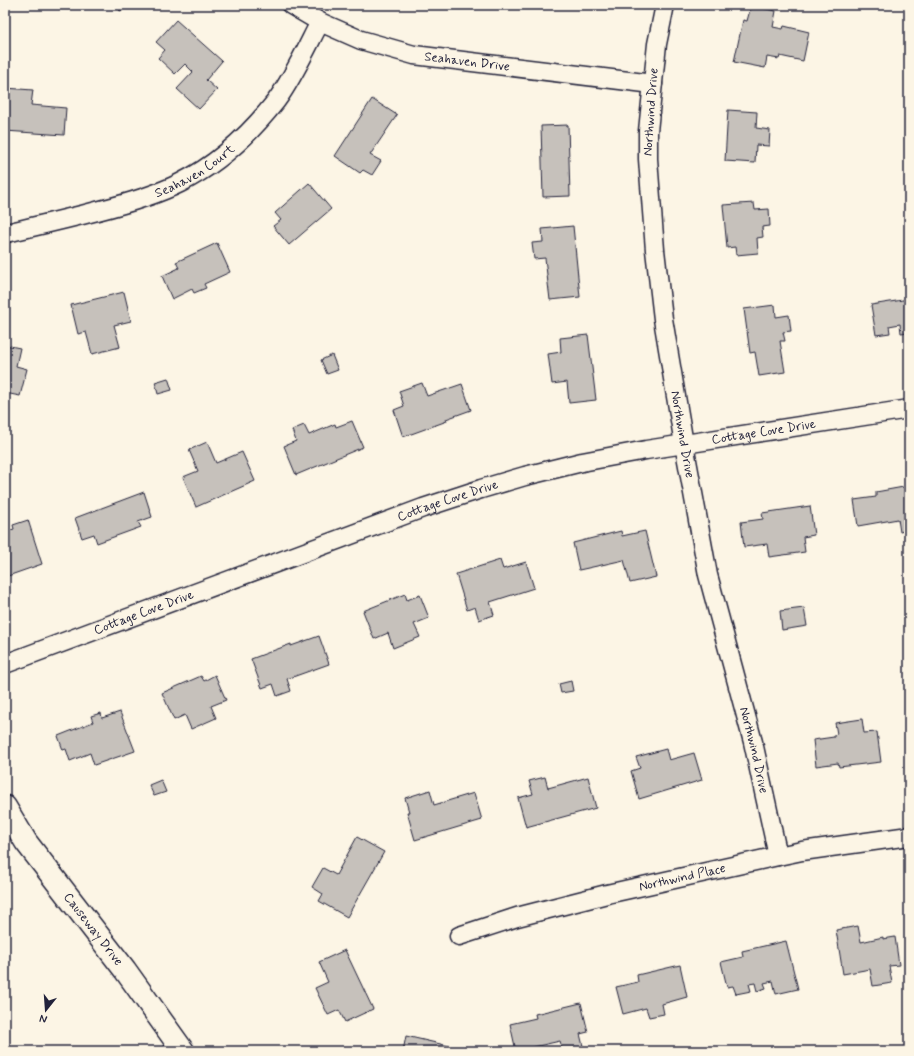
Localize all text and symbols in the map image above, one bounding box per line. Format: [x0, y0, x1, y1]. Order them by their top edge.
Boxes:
street label: Seahaven Drive [423, 48, 511, 75]
street label: Northwind Drive [639, 67, 663, 157]
street label: Seahaven Court [152, 140, 239, 202]
street label: Northwind Drive [667, 389, 699, 480]
street label: Cottage Cove Drive [710, 415, 817, 448]
street label: Cottage Cove Drive [395, 476, 500, 525]
street label: Cottage Cove Drive [91, 586, 196, 639]
street label: Northwind Drive [735, 705, 773, 795]
street label: Northwind Place [637, 859, 727, 895]
street label: Causeway Drive [60, 889, 127, 969]
north arrow [26, 990, 66, 1030]
text: N [38, 1011, 49, 1026]

